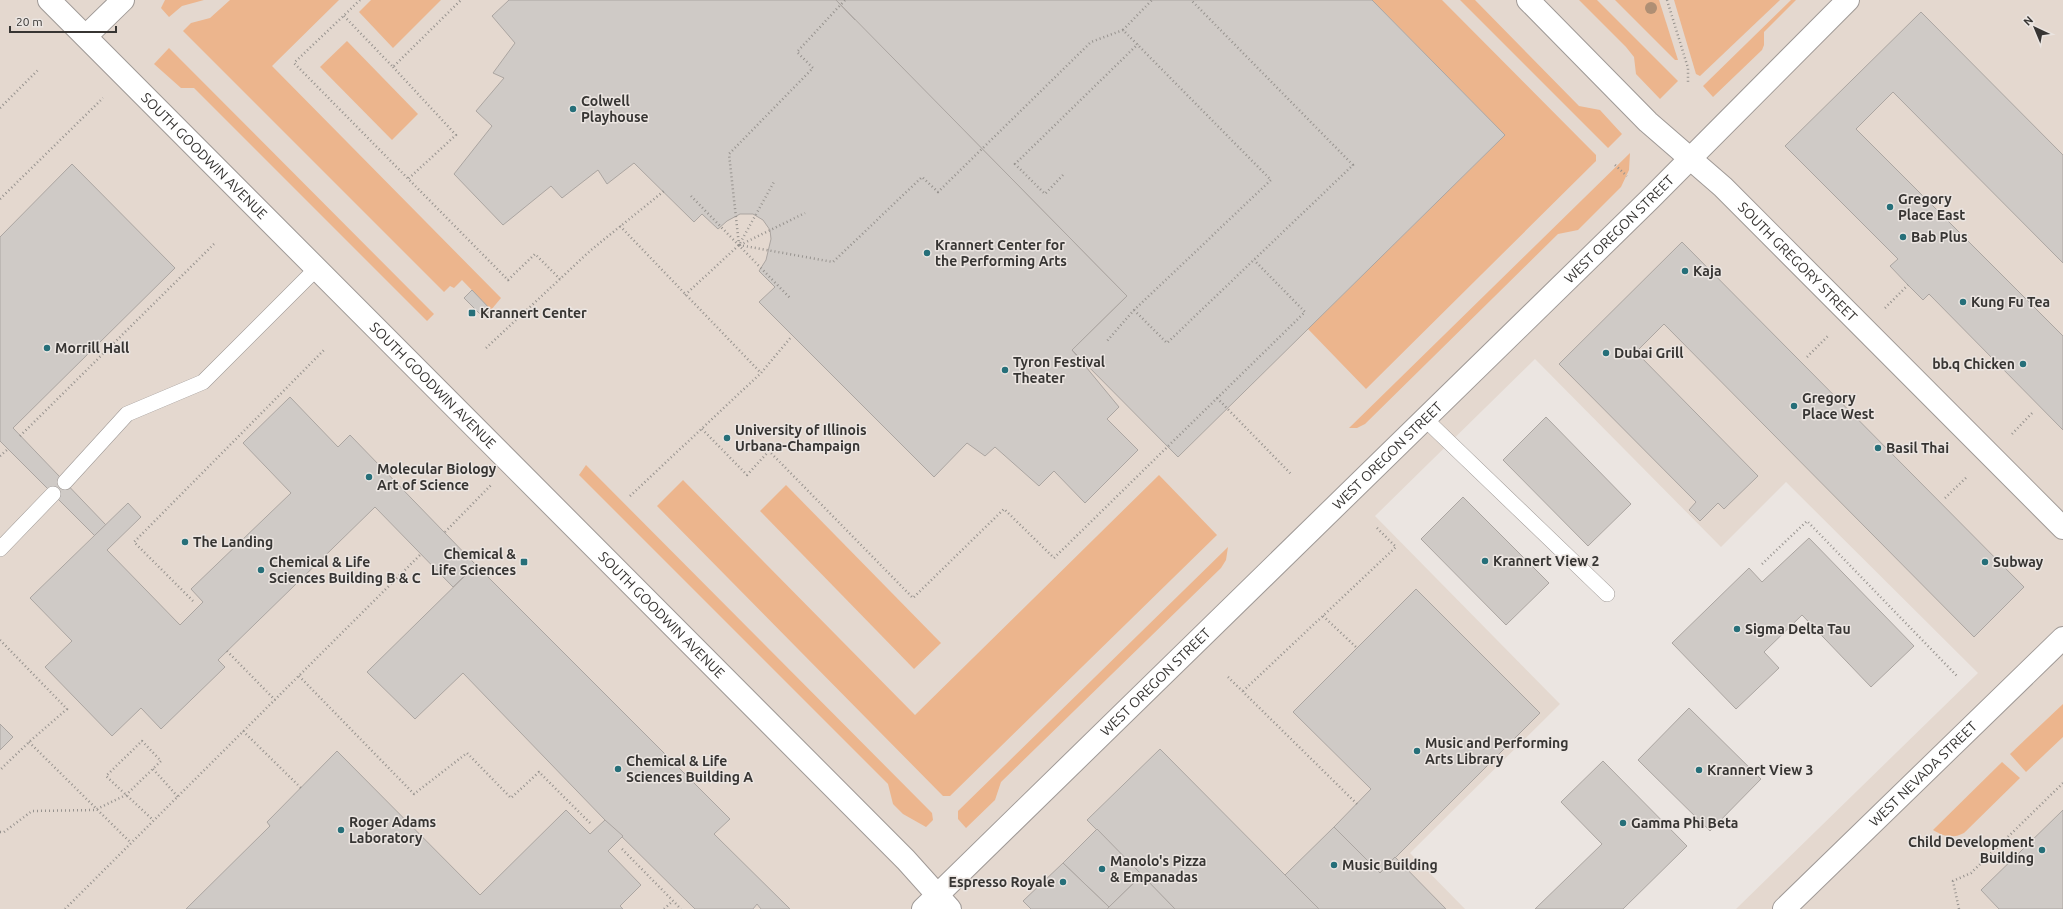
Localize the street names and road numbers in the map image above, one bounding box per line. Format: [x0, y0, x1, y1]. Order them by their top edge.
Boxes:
street label: SOUTH GOODWIN AVENUE [138, 89, 271, 222]
street label: WEST OREGON STREET [1561, 172, 1677, 286]
street label: SOUTH GREGORY STREET [1735, 199, 1860, 325]
street label: SOUTH GOODWIN AVENUE [367, 319, 499, 452]
street label: WEST OREGON STREET [1329, 398, 1446, 513]
street label: SOUTH GOODWIN AVENUE [595, 548, 728, 681]
street label: WEST OREGON STREET [1097, 625, 1214, 739]
street label: WEST NEVADA STREET [1866, 718, 1980, 830]

